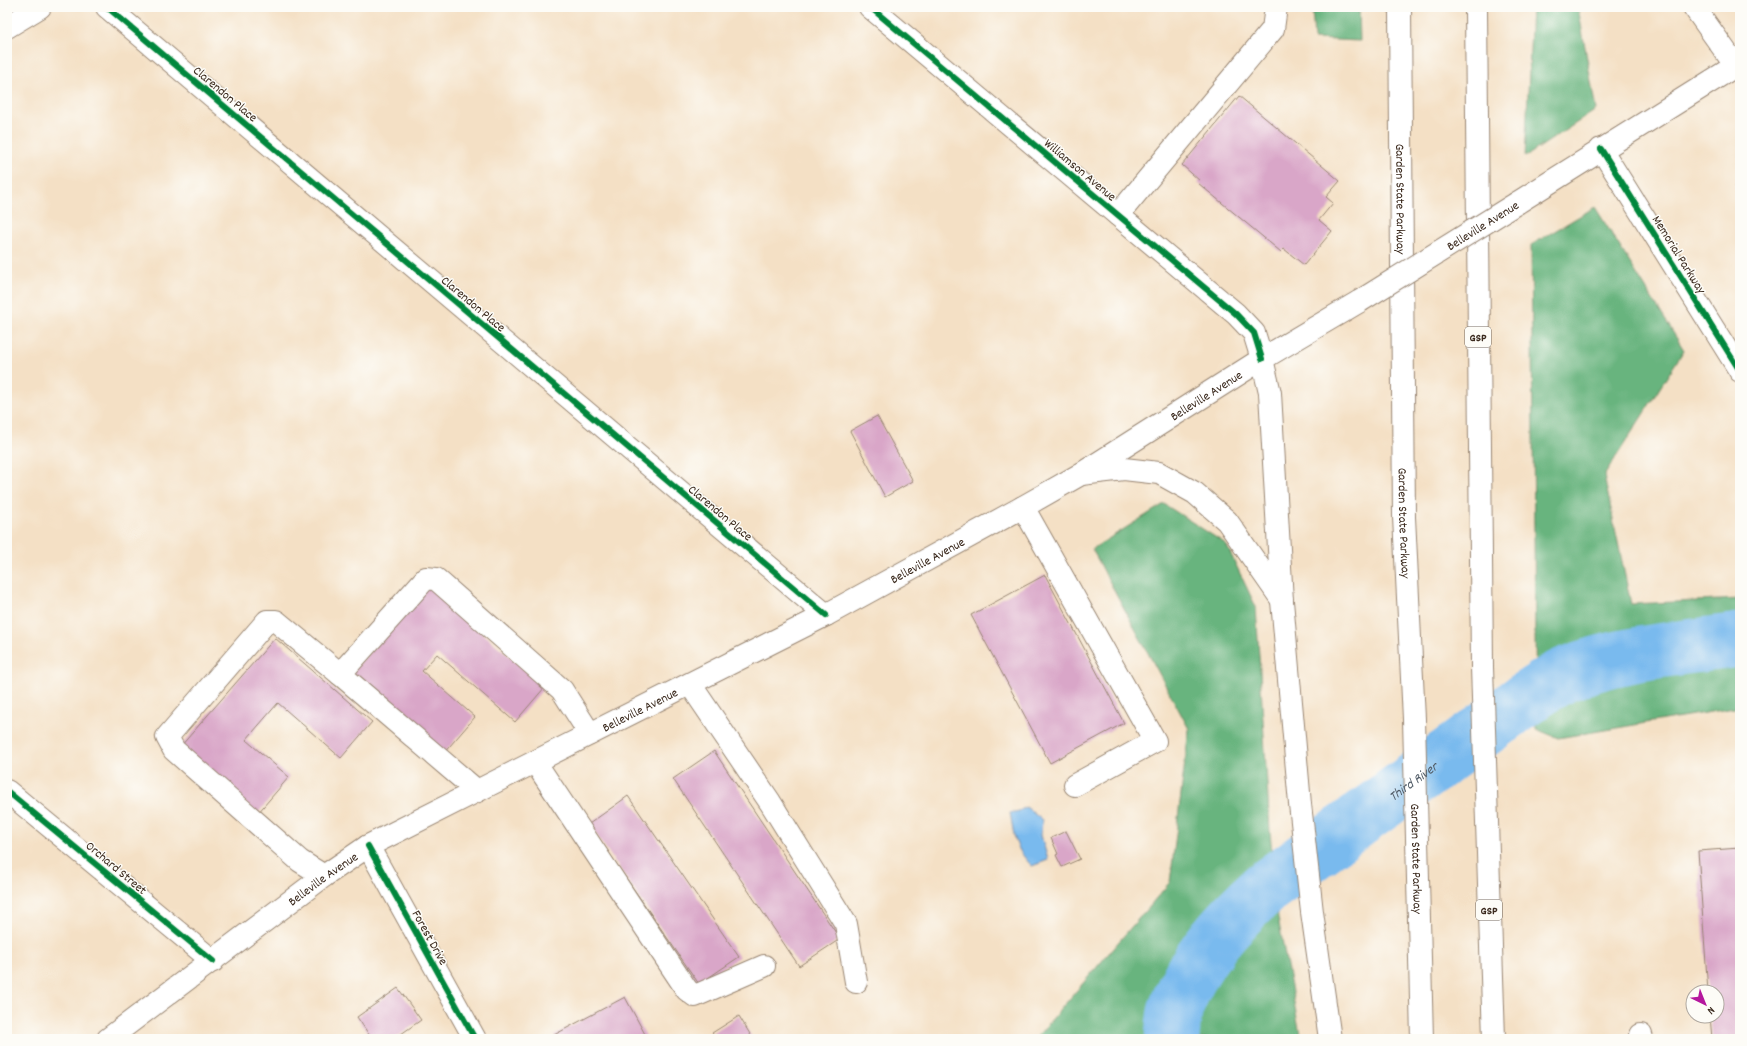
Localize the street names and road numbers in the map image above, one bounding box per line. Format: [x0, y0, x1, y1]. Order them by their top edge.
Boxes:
street label: Clarendon Place [188, 62, 261, 128]
street label: Williamson Avenue [1039, 135, 1120, 207]
street label: Garden State Parkway [1389, 144, 1409, 255]
street label: Belleville Avenue [1444, 197, 1524, 257]
street label: Memorial Parkway [1646, 212, 1710, 299]
street label: Clarendon Place [436, 272, 509, 338]
road number: GSP [1465, 327, 1491, 347]
street label: Belleville Avenue [1167, 367, 1247, 427]
street label: Garden State Parkway [1392, 468, 1414, 579]
street label: Clarendon Place [683, 481, 756, 547]
street label: Belleville Avenue [888, 534, 969, 590]
street label: Belleville Avenue [600, 684, 682, 738]
street label: Garden State Parkway [1404, 803, 1426, 915]
street label: Orchard Street [81, 838, 150, 900]
street label: Belleville Avenue [285, 848, 363, 912]
road number: GSP [1476, 900, 1502, 920]
street label: Forest Drive [406, 907, 452, 969]

